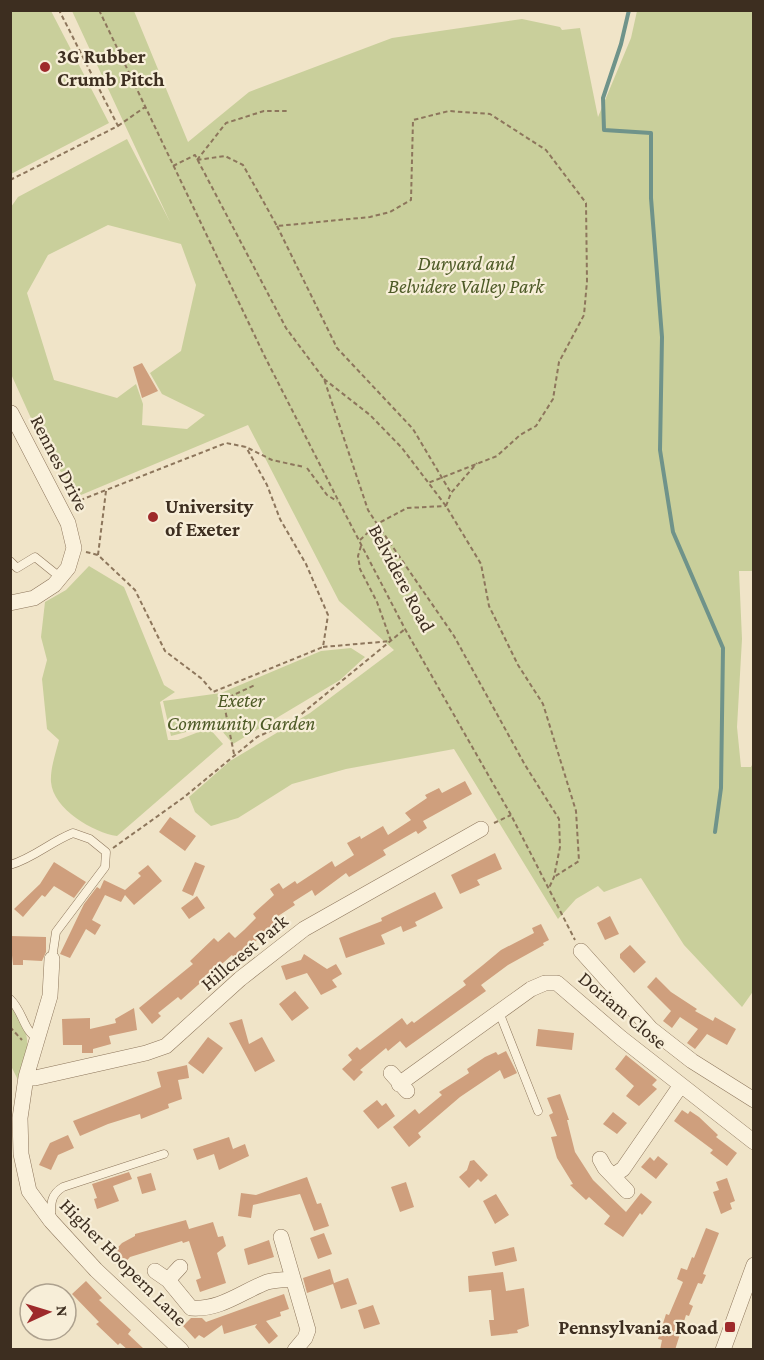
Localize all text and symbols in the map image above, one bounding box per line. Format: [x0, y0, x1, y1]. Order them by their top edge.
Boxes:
place label: 3G Rubber Crumb Pitch [57, 45, 165, 90]
marker: 3G Rubber Crumb Pitch [38, 60, 52, 74]
park label: Duryard and Belvidere Valley Park [388, 252, 545, 298]
street label: Rennes Drive [26, 411, 94, 515]
place label: University of Exeter [165, 495, 253, 540]
marker: University of Exeter [146, 510, 160, 524]
street label: Belvidere Road [364, 520, 440, 636]
park label: Exeter Community Garden [167, 689, 315, 735]
street label: Hillcrest Park [196, 909, 292, 995]
street label: Doriam Close [574, 967, 672, 1053]
street label: Higher Hoopern Lane [55, 1194, 192, 1331]
north arrow [18, 1282, 78, 1342]
text: N [54, 1305, 71, 1317]
place label: Pennsylvania Road [558, 1316, 718, 1338]
marker: Pennsylvania Road [723, 1320, 737, 1334]

